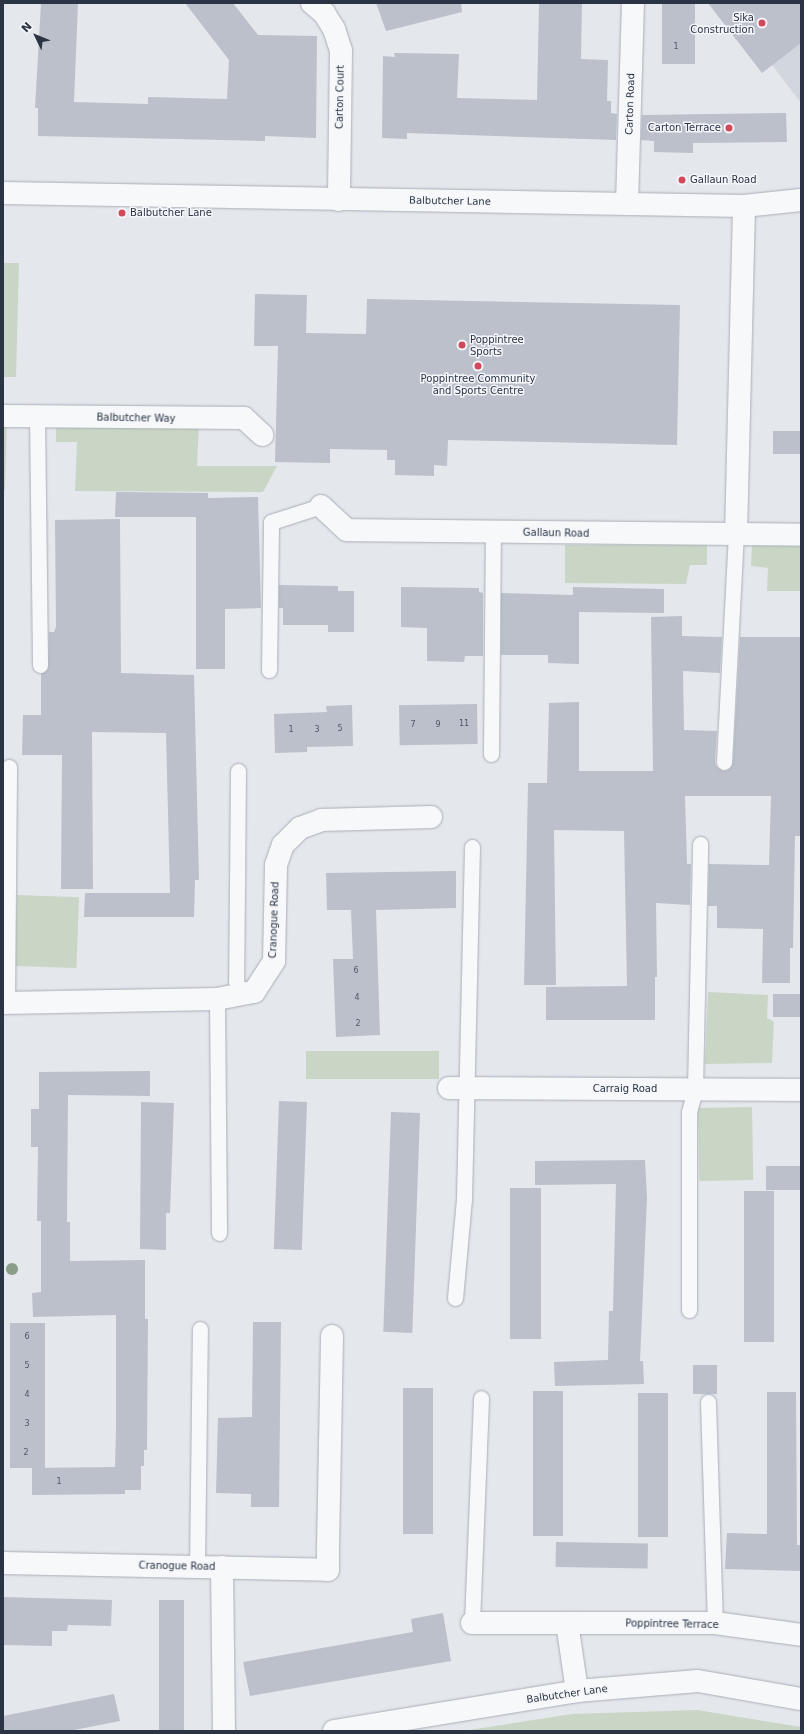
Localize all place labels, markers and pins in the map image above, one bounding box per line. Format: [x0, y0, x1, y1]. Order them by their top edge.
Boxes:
place label: Sika Construction [690, 11, 754, 34]
marker: Sika Construction [757, 18, 767, 28]
place label: Carton Terrace [648, 122, 721, 134]
marker: Carton Terrace [724, 123, 734, 133]
place label: Gallaun Road [690, 174, 757, 186]
marker: Gallaun Road [677, 175, 687, 185]
place label: Balbutcher Lane [130, 207, 212, 219]
marker: Balbutcher Lane [117, 208, 127, 218]
place label: Poppintree Sports [470, 333, 524, 356]
marker: Poppintree Sports [457, 340, 467, 350]
marker: Poppintree Community and Sports Centre [473, 361, 483, 371]
place label: Poppintree Community and Sports Centre [421, 372, 535, 396]

